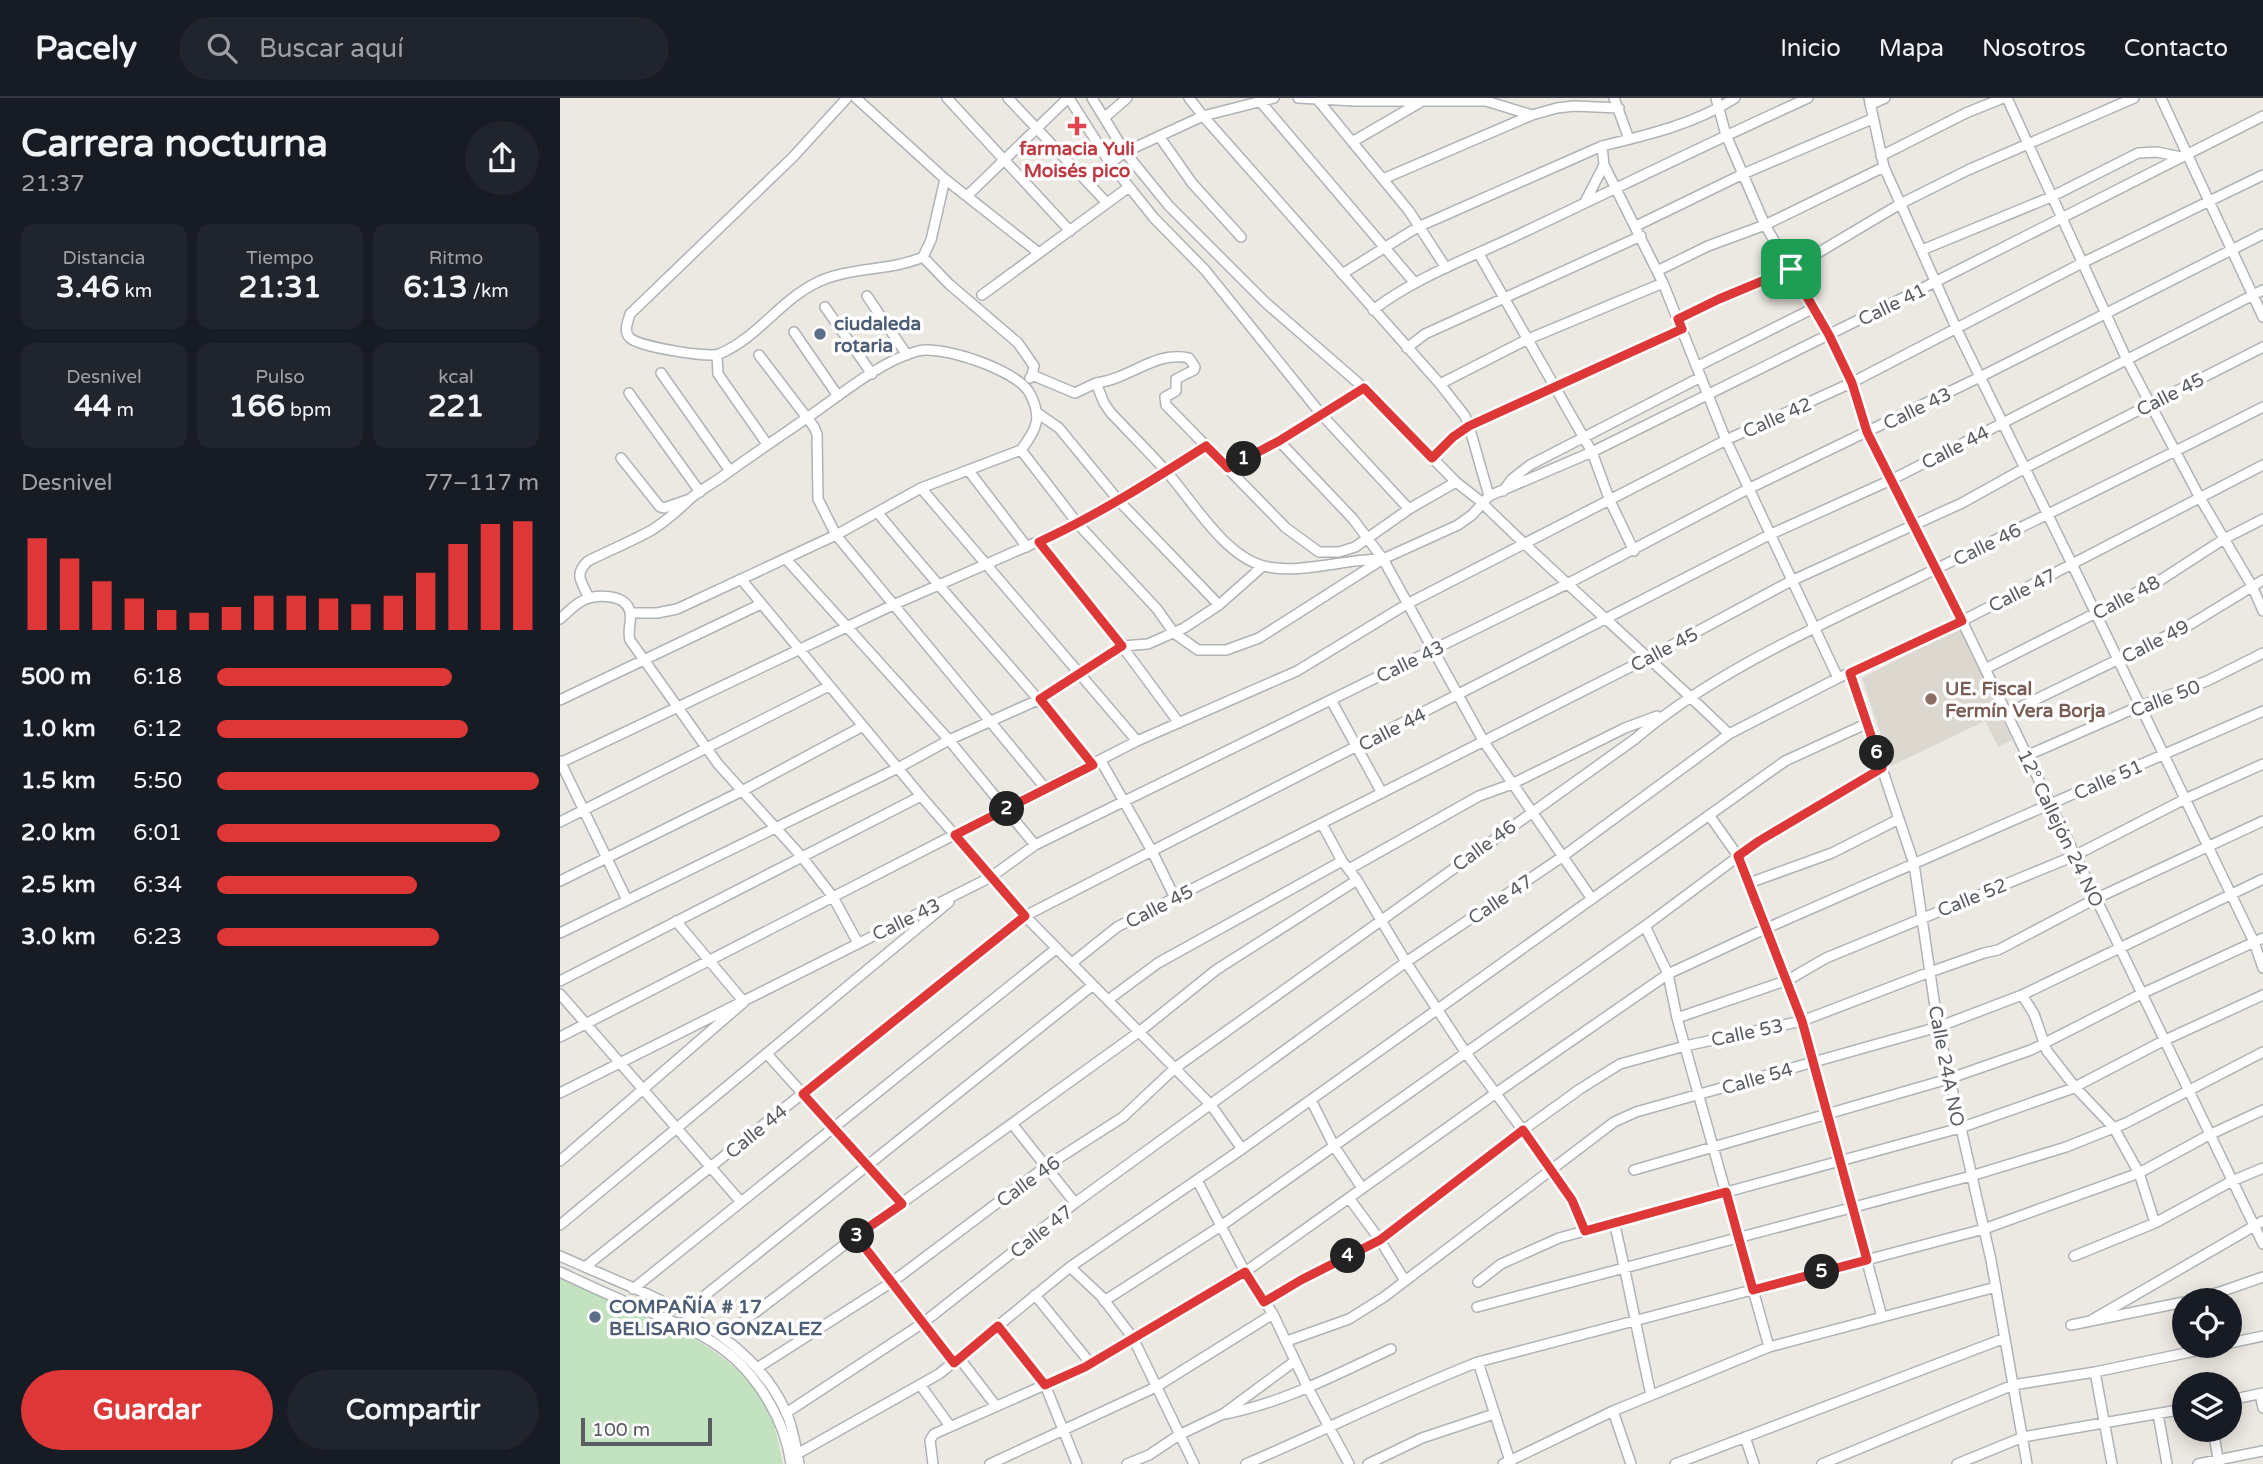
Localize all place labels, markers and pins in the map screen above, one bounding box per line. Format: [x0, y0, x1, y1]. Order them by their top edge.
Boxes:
marker: farmacia Yuli Moisés pico [1069, 118, 1085, 134]
place label: farmacia Yuli Moisés pico [1019, 138, 1135, 183]
pin [1761, 239, 1821, 299]
place label: ciudaleda rotaria [834, 313, 921, 357]
marker: ciudaleda rotaria [812, 326, 828, 342]
pin: 1 [1226, 442, 1262, 476]
place label: UE. Fiscal Fermín Vera Borja [1945, 678, 2106, 723]
marker: UE. Fiscal Fermín Vera Borja [1923, 691, 1939, 707]
pin: 6 [1860, 736, 1894, 770]
pin: 2 [990, 792, 1024, 826]
pin: 3 [840, 1218, 874, 1254]
pin: 4 [1330, 1238, 1366, 1274]
pin: 5 [1804, 1254, 1840, 1290]
place label: COMPAÑÍA # 17 BELISARIO GONZALEZ [609, 1295, 822, 1340]
marker: COMPAÑÍA # 17 BELISARIO GONZALEZ [587, 1309, 603, 1325]

